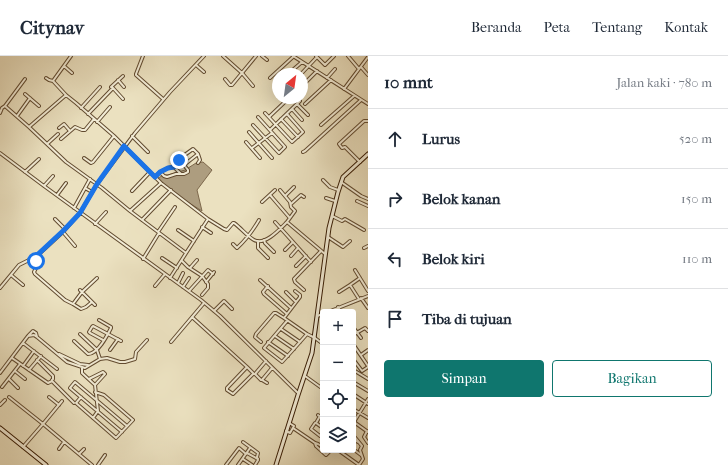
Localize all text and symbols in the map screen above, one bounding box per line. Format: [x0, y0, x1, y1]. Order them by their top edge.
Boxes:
text: Citynav [20, 17, 84, 39]
text: Beranda [471, 19, 522, 36]
text: Peta [544, 19, 570, 36]
text: Tentang [592, 19, 642, 36]
text: Kontak [664, 19, 708, 36]
north arrow [272, 68, 308, 104]
text: 10 mnt [384, 72, 433, 92]
text: Jalan kaki · 780 m [616, 75, 712, 90]
icon: ahead [384, 128, 406, 150]
text: Lurus [422, 130, 460, 148]
text: 520 m [679, 131, 712, 146]
route end [170, 151, 188, 169]
icon: right [384, 188, 406, 210]
text: Belok kanan [422, 190, 501, 208]
text: 150 m [681, 191, 712, 206]
icon: left [384, 248, 406, 270]
text: Belok kiri [422, 250, 485, 268]
text: 110 m [682, 251, 712, 266]
route start [27, 252, 45, 270]
icon: arrive [384, 308, 406, 330]
map controls [320, 309, 356, 453]
button: + [320, 309, 356, 345]
text: Tiba di tujuan [422, 310, 512, 328]
button: − [320, 345, 356, 381]
button: Simpan [384, 360, 544, 397]
button: Bagikan [552, 360, 712, 397]
button: locate [320, 381, 356, 417]
button: layers [320, 417, 356, 453]

